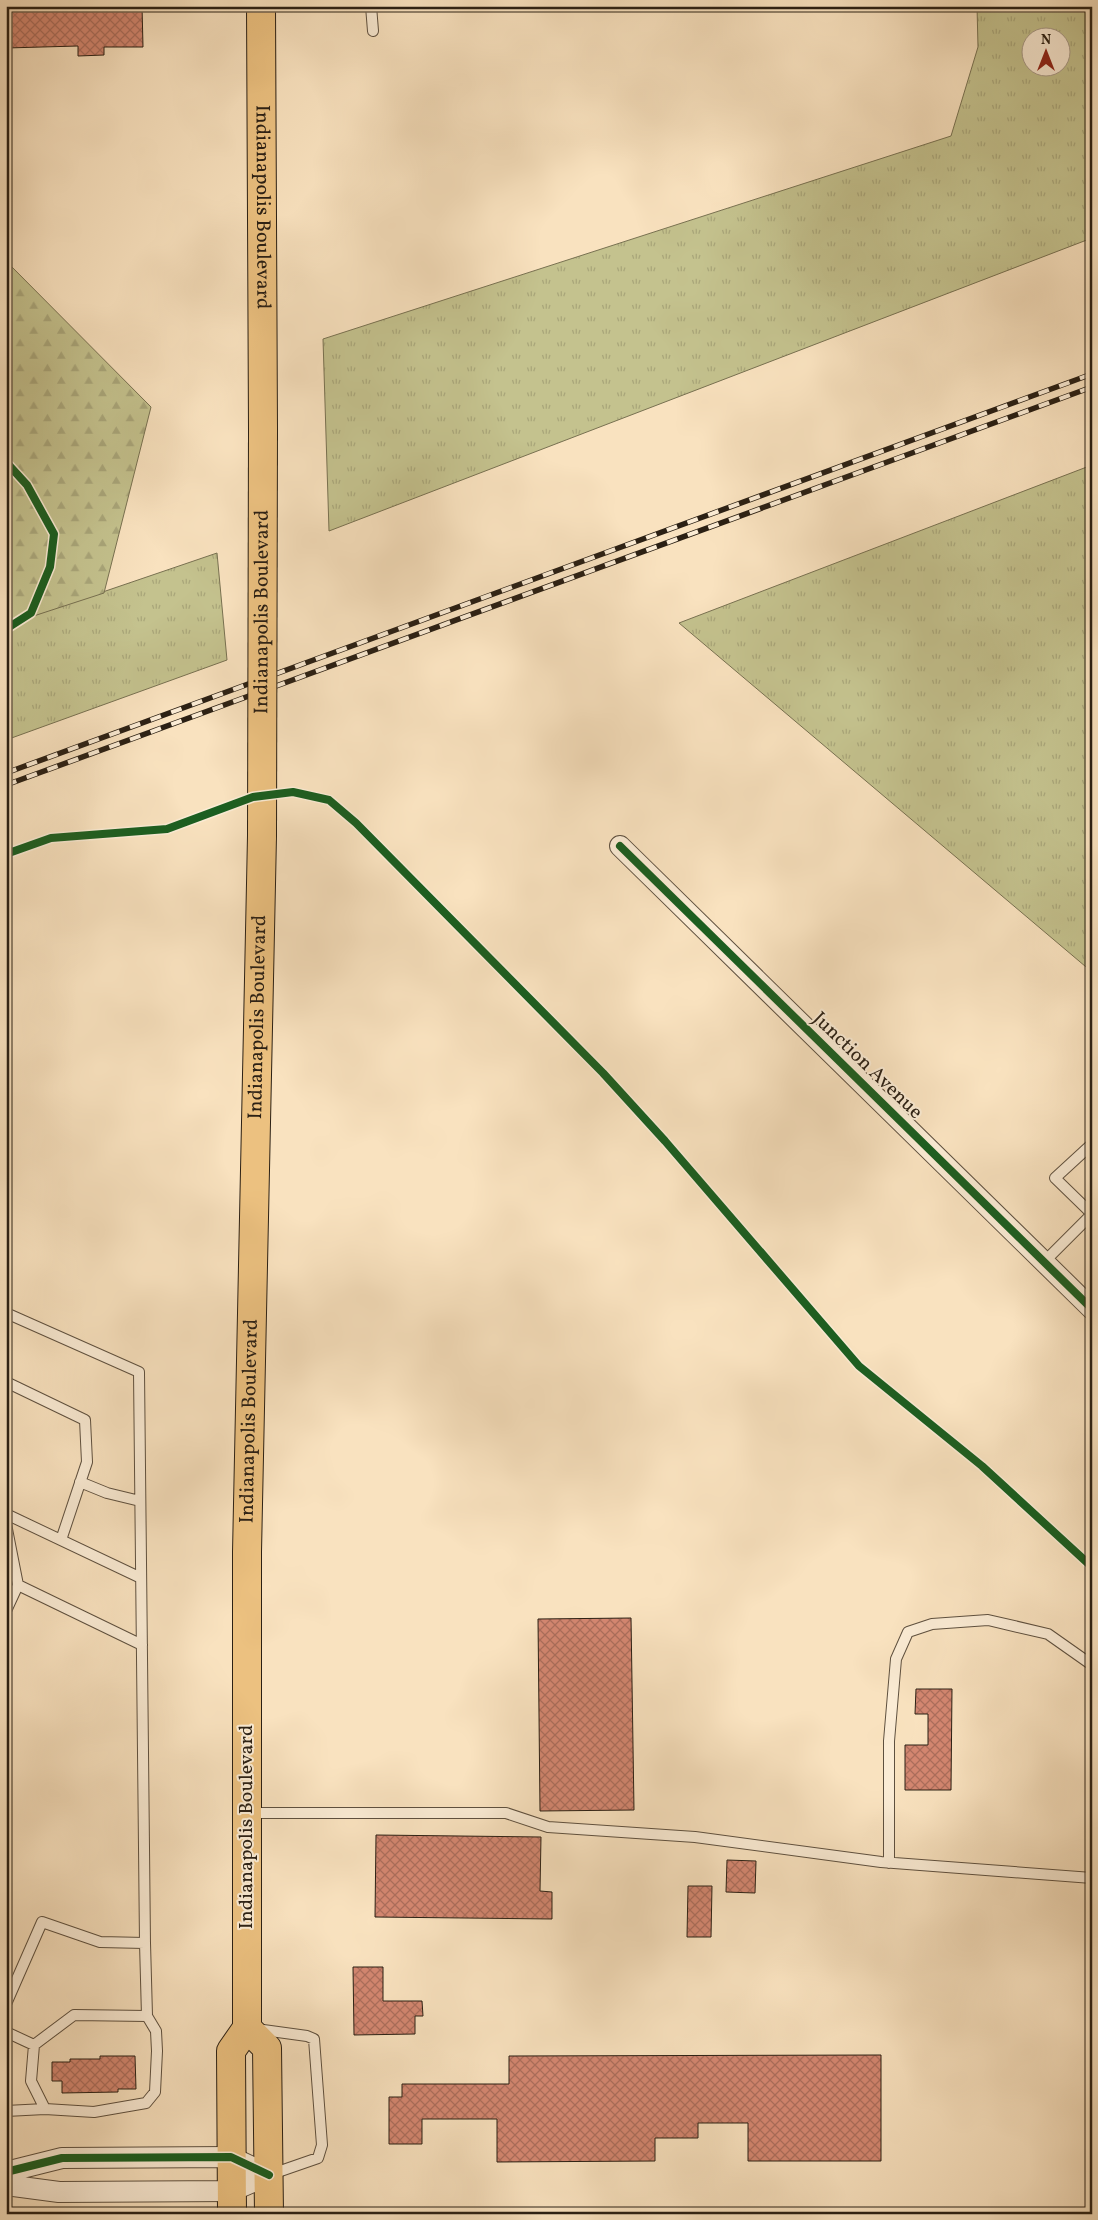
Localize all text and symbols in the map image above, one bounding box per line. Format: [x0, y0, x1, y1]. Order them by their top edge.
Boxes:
north arrow [1020, 28, 1070, 78]
text: N [1041, 31, 1051, 50]
street label: Indianapolis Boulevard [247, 105, 276, 309]
street label: Indianapolis Boulevard [248, 510, 277, 714]
street label: Indianapolis Boulevard [242, 915, 274, 1120]
street label: Junction Avenue [806, 1006, 928, 1126]
street label: Indianapolis Boulevard [234, 1318, 266, 1524]
street label: Indianapolis Boulevard [233, 1725, 261, 1929]

